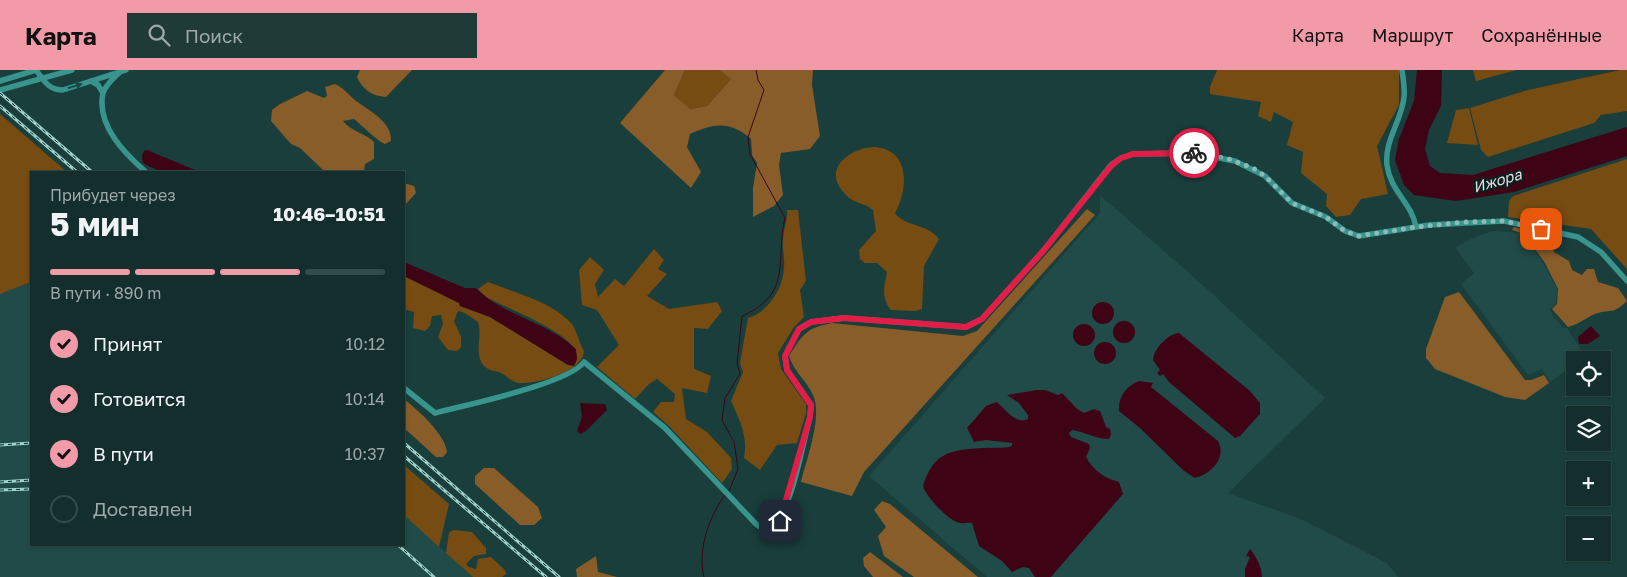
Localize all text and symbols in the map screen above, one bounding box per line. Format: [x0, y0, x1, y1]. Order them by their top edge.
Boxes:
search box [127, 13, 477, 58]
text: Карта [25, 21, 97, 50]
icon: search [145, 21, 173, 49]
text: Поиск [185, 24, 243, 47]
text: Карта [1292, 24, 1344, 46]
text: Маршрут [1372, 24, 1453, 46]
text: Сохранённые [1481, 24, 1602, 46]
one-way arrow [68, 82, 83, 90]
courier [1169, 128, 1219, 178]
icon: bike [1180, 139, 1208, 167]
water label: Ижора [1471, 164, 1524, 196]
text: Прибудет через [50, 185, 176, 205]
text: 10:46–10:51 [273, 202, 385, 225]
text: 5 мин [50, 205, 140, 243]
pin [1520, 208, 1562, 250]
icon: bag [1527, 215, 1555, 243]
text: В пути · 890 m [50, 283, 162, 303]
icon: check [50, 330, 78, 358]
text: Принят [93, 332, 162, 355]
text: 10:12 [345, 334, 385, 354]
map controls [1566, 351, 1611, 561]
button: locate [1566, 351, 1611, 396]
icon: check [50, 385, 78, 413]
text: Готовится [93, 387, 186, 410]
text: 10:14 [345, 389, 385, 409]
button: layers [1566, 406, 1611, 451]
icon: check [50, 440, 78, 468]
text: В пути [93, 442, 154, 465]
text: 10:37 [345, 444, 385, 464]
button: + [1566, 461, 1611, 506]
text: Доставлен [93, 497, 193, 520]
pin [759, 500, 801, 542]
icon: home [766, 507, 794, 535]
button: − [1566, 516, 1611, 561]

